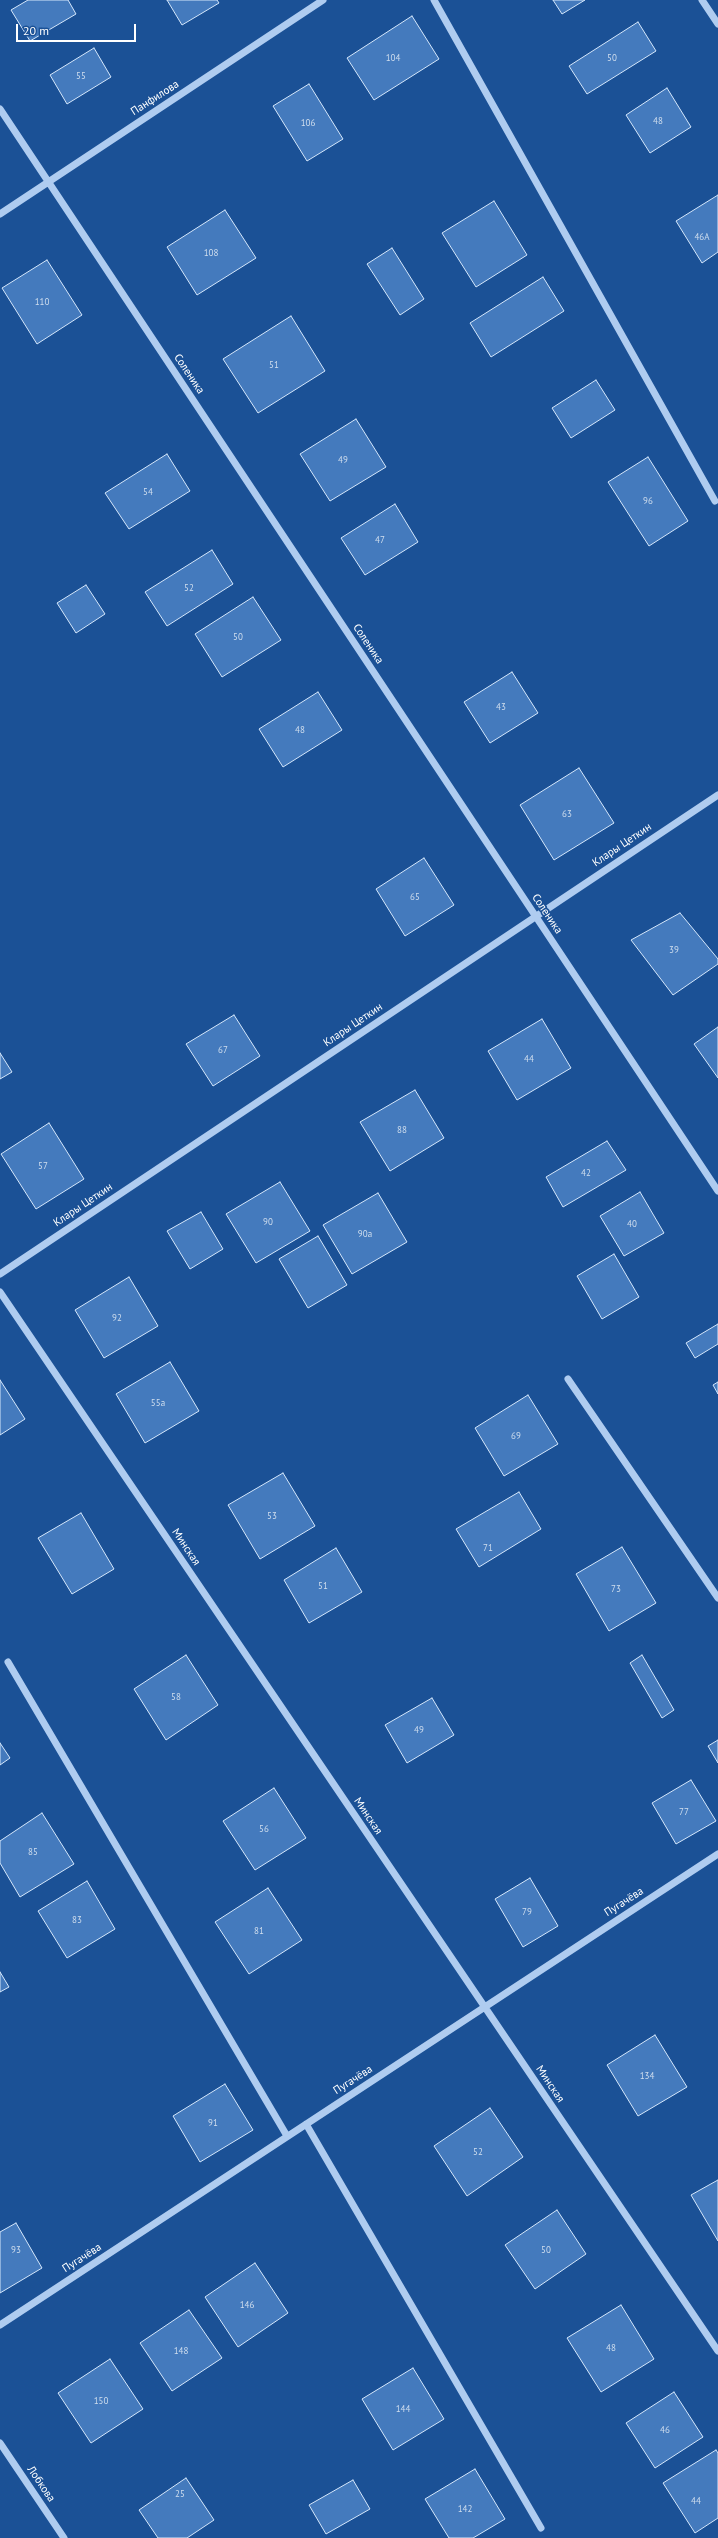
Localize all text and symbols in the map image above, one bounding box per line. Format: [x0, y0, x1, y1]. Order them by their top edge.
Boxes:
scale bar [18, 16, 138, 42]
text: 20 m [23, 23, 49, 38]
house number: 104 [386, 53, 400, 63]
house number: 50 [607, 53, 617, 63]
house number: 55 [76, 71, 86, 81]
street label: Панфилова [129, 78, 181, 118]
house number: 48 [653, 116, 663, 126]
house number: 106 [301, 118, 315, 128]
house number: 46А [694, 232, 710, 242]
house number: 108 [204, 248, 218, 258]
house number: 110 [35, 297, 49, 307]
street label: Соленика [171, 351, 207, 397]
house number: 51 [269, 360, 279, 370]
house number: 49 [338, 455, 348, 465]
house number: 54 [143, 487, 153, 497]
house number: 96 [643, 496, 653, 506]
house number: 47 [375, 535, 385, 545]
house number: 52 [184, 583, 194, 593]
street label: Соленика [350, 621, 386, 667]
house number: 50 [233, 632, 243, 642]
house number: 43 [496, 702, 506, 712]
house number: 48 [295, 725, 305, 735]
house number: 63 [562, 809, 572, 819]
street label: Клары Цеткин [590, 820, 654, 870]
street label: Соленика [529, 891, 565, 937]
house number: 65 [410, 892, 420, 902]
house number: 39 [669, 945, 679, 955]
street label: Клары Цеткин [321, 1000, 385, 1050]
house number: 67 [218, 1045, 228, 1055]
house number: 44 [524, 1054, 534, 1064]
house number: 88 [397, 1125, 407, 1135]
house number: 57 [38, 1161, 48, 1171]
house number: 42 [581, 1168, 591, 1178]
street label: Клары Цеткин [51, 1180, 115, 1230]
house number: 90 [263, 1217, 273, 1227]
house number: 40 [627, 1219, 637, 1229]
house number: 90а [358, 1229, 372, 1239]
house number: 92 [112, 1313, 122, 1323]
house number: 55а [151, 1398, 165, 1408]
house number: 69 [511, 1431, 521, 1441]
house number: 53 [267, 1511, 277, 1521]
street label: Минская [169, 1526, 203, 1568]
house number: 71 [483, 1543, 493, 1553]
house number: 51 [318, 1581, 328, 1591]
house number: 73 [611, 1584, 621, 1594]
house number: 58 [171, 1692, 181, 1702]
house number: 49 [414, 1725, 424, 1735]
street label: Минская [351, 1795, 385, 1837]
house number: 77 [679, 1807, 689, 1817]
house number: 56 [259, 1824, 269, 1834]
house number: 85 [28, 1847, 38, 1857]
street label: Пугачёва [602, 1885, 646, 1919]
house number: 79 [522, 1907, 532, 1917]
house number: 83 [72, 1915, 82, 1925]
house number: 81 [254, 1926, 264, 1936]
street label: Пугачёва [331, 2063, 375, 2097]
street label: Минская [533, 2063, 567, 2105]
house number: 134 [640, 2071, 654, 2081]
house number: 91 [208, 2118, 218, 2128]
house number: 52 [473, 2147, 483, 2157]
street label: Пугачёва [60, 2241, 104, 2275]
house number: 93 [11, 2245, 21, 2255]
house number: 50 [541, 2245, 551, 2255]
house number: 146 [240, 2300, 254, 2310]
house number: 48 [606, 2343, 616, 2353]
house number: 148 [174, 2346, 188, 2356]
house number: 150 [94, 2396, 108, 2406]
house number: 144 [396, 2404, 410, 2414]
house number: 46 [660, 2425, 670, 2435]
street label: Лобкова [24, 2463, 58, 2505]
house number: 25 [175, 2489, 185, 2499]
house number: 44 [691, 2496, 701, 2506]
house number: 142 [458, 2504, 472, 2514]

